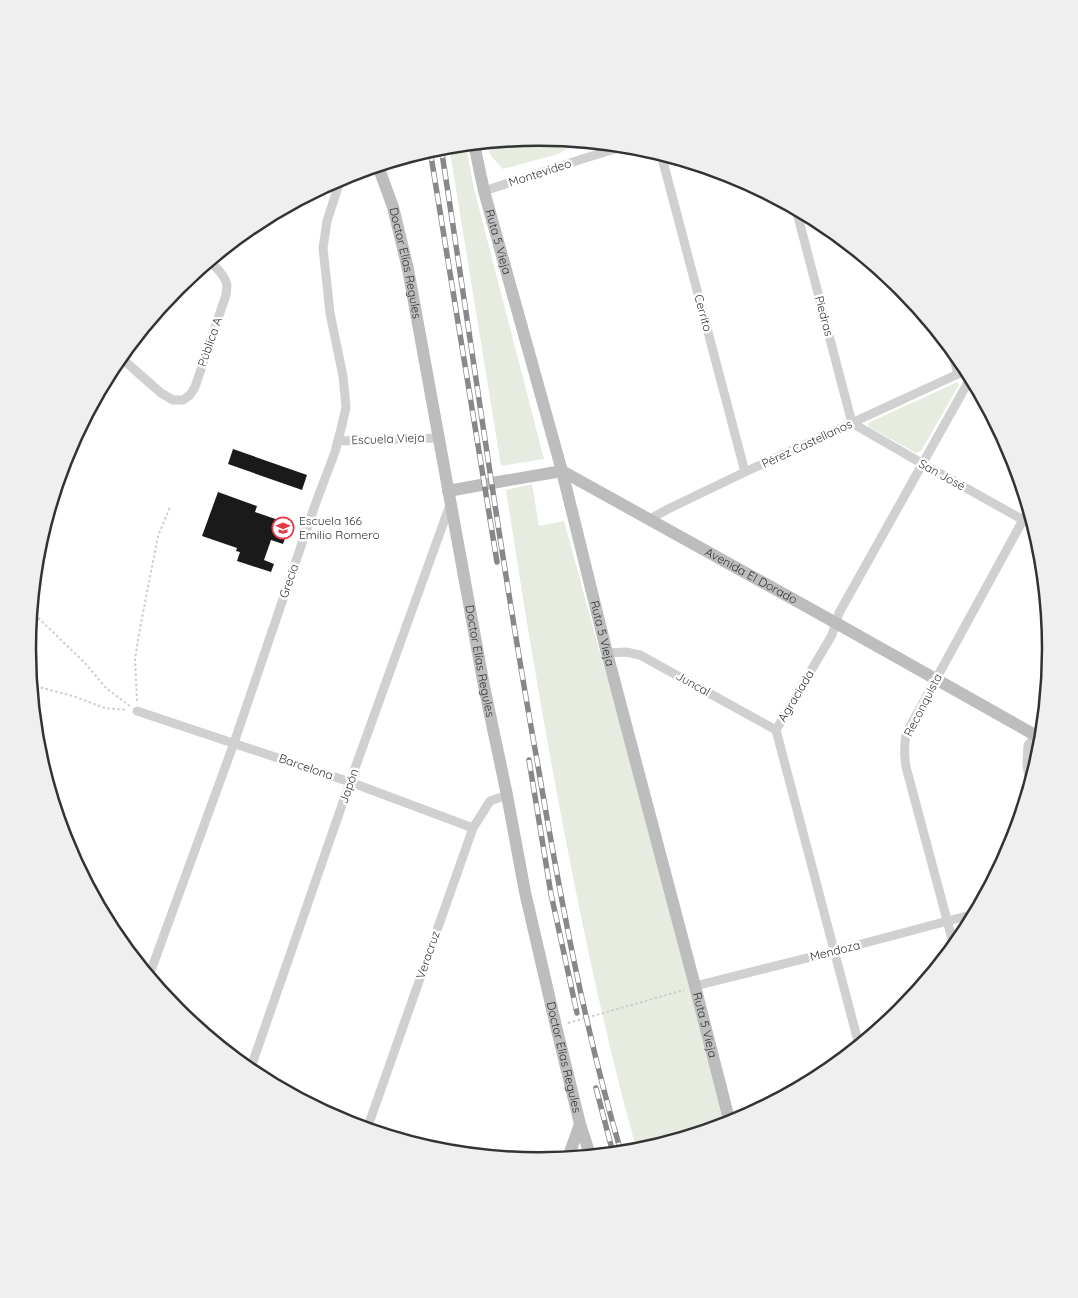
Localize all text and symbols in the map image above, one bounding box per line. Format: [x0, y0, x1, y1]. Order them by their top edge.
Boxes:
street label: Montevideo [507, 155, 573, 190]
street label: Doctor Elías Regules [386, 206, 425, 320]
street label: Ruta 5 Vieja [482, 208, 515, 276]
street label: Cerrito [691, 293, 716, 333]
street label: Piedras [812, 294, 837, 338]
street label: Pública A [194, 315, 225, 368]
street label: Pérez Castellanos [759, 416, 855, 471]
street label: Escuela Vieja [351, 430, 425, 447]
street label: San José [916, 456, 968, 494]
place label: Escuela 166 Emilio Romero [299, 513, 380, 542]
school or university icon: Escuela 166 Emilio Romero [271, 516, 295, 540]
street label: Avenida El Dorado [703, 544, 800, 607]
street label: Grecia [276, 562, 301, 600]
street label: Ruta 5 Vieja [587, 599, 618, 668]
street label: Doctor Elías Regules [462, 604, 498, 719]
street label: Agraciada [774, 667, 817, 724]
street label: Juncal [673, 668, 713, 699]
street label: Reconquista [900, 671, 945, 739]
street label: Barcelona [277, 750, 335, 783]
street label: Japón [336, 767, 361, 805]
street label: Veracruz [412, 929, 443, 981]
street label: Mendoza [808, 937, 861, 964]
street label: Ruta 5 Vieja [690, 991, 721, 1059]
street label: Doctor Elías Regules [544, 1000, 585, 1114]

